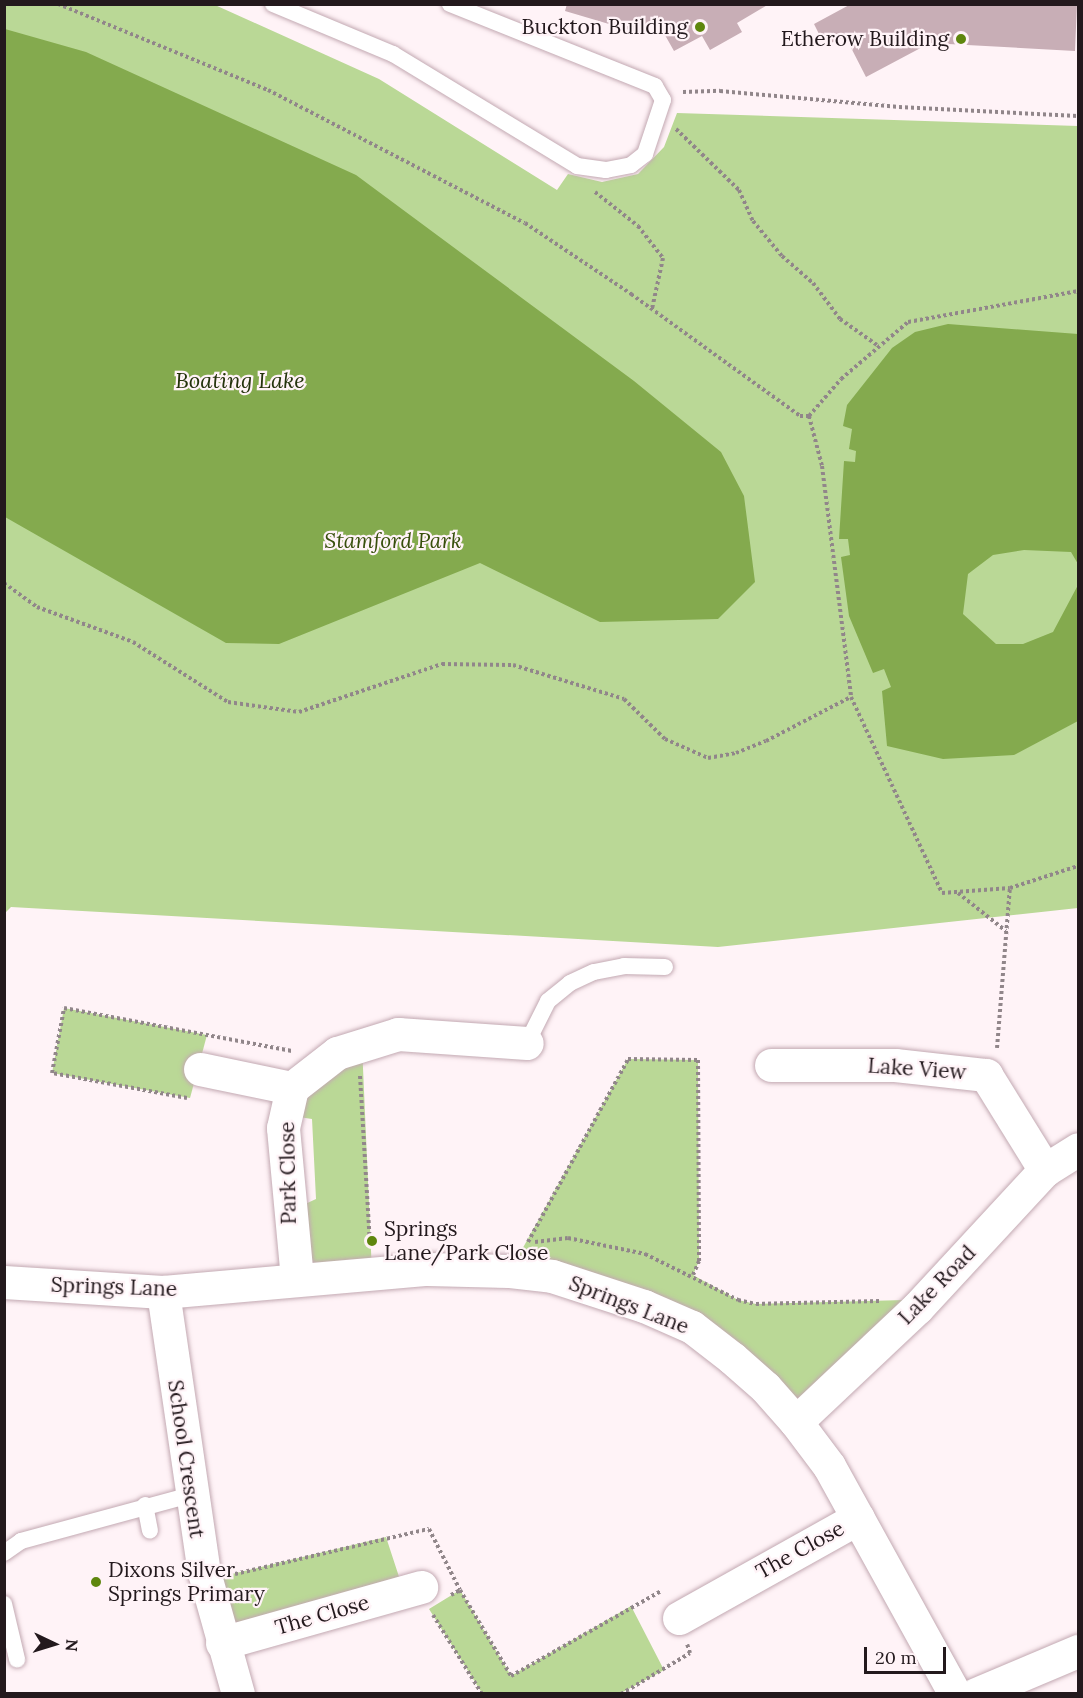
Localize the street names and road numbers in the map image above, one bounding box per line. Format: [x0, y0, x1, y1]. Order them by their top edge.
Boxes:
street label: Lake View [867, 1053, 967, 1085]
street label: Park Close [275, 1121, 301, 1225]
street label: Lake Road [893, 1240, 981, 1330]
street label: Springs Lane [565, 1271, 693, 1339]
street label: Springs Lane [50, 1272, 178, 1302]
street label: School Crescent [162, 1378, 210, 1540]
street label: The Close [752, 1516, 848, 1584]
street label: The Close [272, 1590, 372, 1640]

